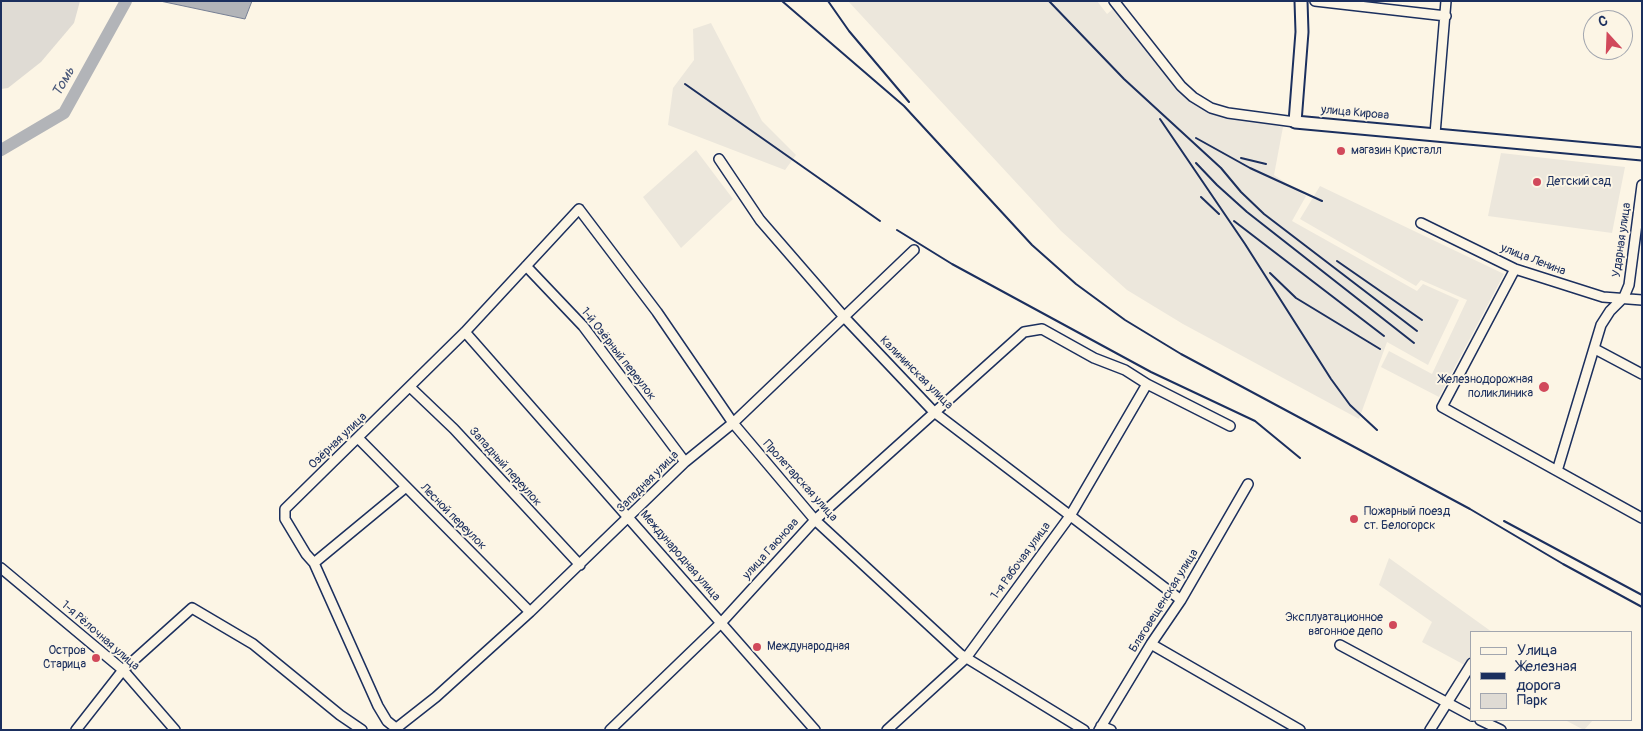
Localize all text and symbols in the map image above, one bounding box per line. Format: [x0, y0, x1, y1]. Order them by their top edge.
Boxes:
north arrow [1583, 10, 1633, 60]
text: С [1596, 12, 1610, 31]
water label: Томь [49, 64, 79, 100]
street label: улица Кирова [1320, 103, 1390, 123]
place label: магазин Кристалл [1351, 144, 1442, 158]
marker: магазин Кристалл [1335, 145, 1347, 157]
place label: Детский сад [1547, 175, 1611, 189]
marker: Детский сад [1531, 176, 1543, 188]
street label: Ударная улица [1610, 202, 1634, 278]
street label: улица Ленина [1498, 241, 1568, 279]
street label: 1-й Озёрный переулок [577, 305, 659, 403]
street label: Калининская улица [876, 333, 956, 413]
place label: Железнодорожная поликлиника [1439, 373, 1533, 401]
marker: Железнодорожная поликлиника [1537, 380, 1551, 394]
street label: Озёрная улица [306, 410, 370, 472]
street label: Западный переулок [466, 425, 544, 509]
street label: Пролетарская улица [760, 437, 840, 525]
street label: Западная улица [614, 448, 682, 516]
street label: Лесной переулок [417, 481, 489, 553]
place label: Пожарный поезд ст. Белогорск [1364, 505, 1450, 533]
street label: Международная улица [637, 508, 723, 604]
marker: Пожарный поезд ст. Белогорск [1348, 513, 1360, 525]
street label: улица Гаюнова [740, 516, 802, 582]
street label: 1-я Рабочая улица [988, 519, 1054, 603]
street label: Благовещенская улица [1126, 547, 1202, 655]
street label: 1-я Рёлочная улица [58, 598, 142, 674]
place label: Эксплуатационное вагонное депо [1285, 611, 1383, 639]
marker: Эксплуатационное вагонное депо [1387, 619, 1399, 631]
legend [1470, 631, 1633, 721]
place label: Международная [767, 640, 850, 654]
marker: Международная [751, 641, 763, 653]
text: Улица [1517, 641, 1557, 660]
place label: Остров Старица [43, 644, 86, 672]
marker: Остров Старица [90, 652, 102, 664]
text: Железная дорога [1516, 657, 1577, 695]
text: Парк [1517, 691, 1548, 710]

